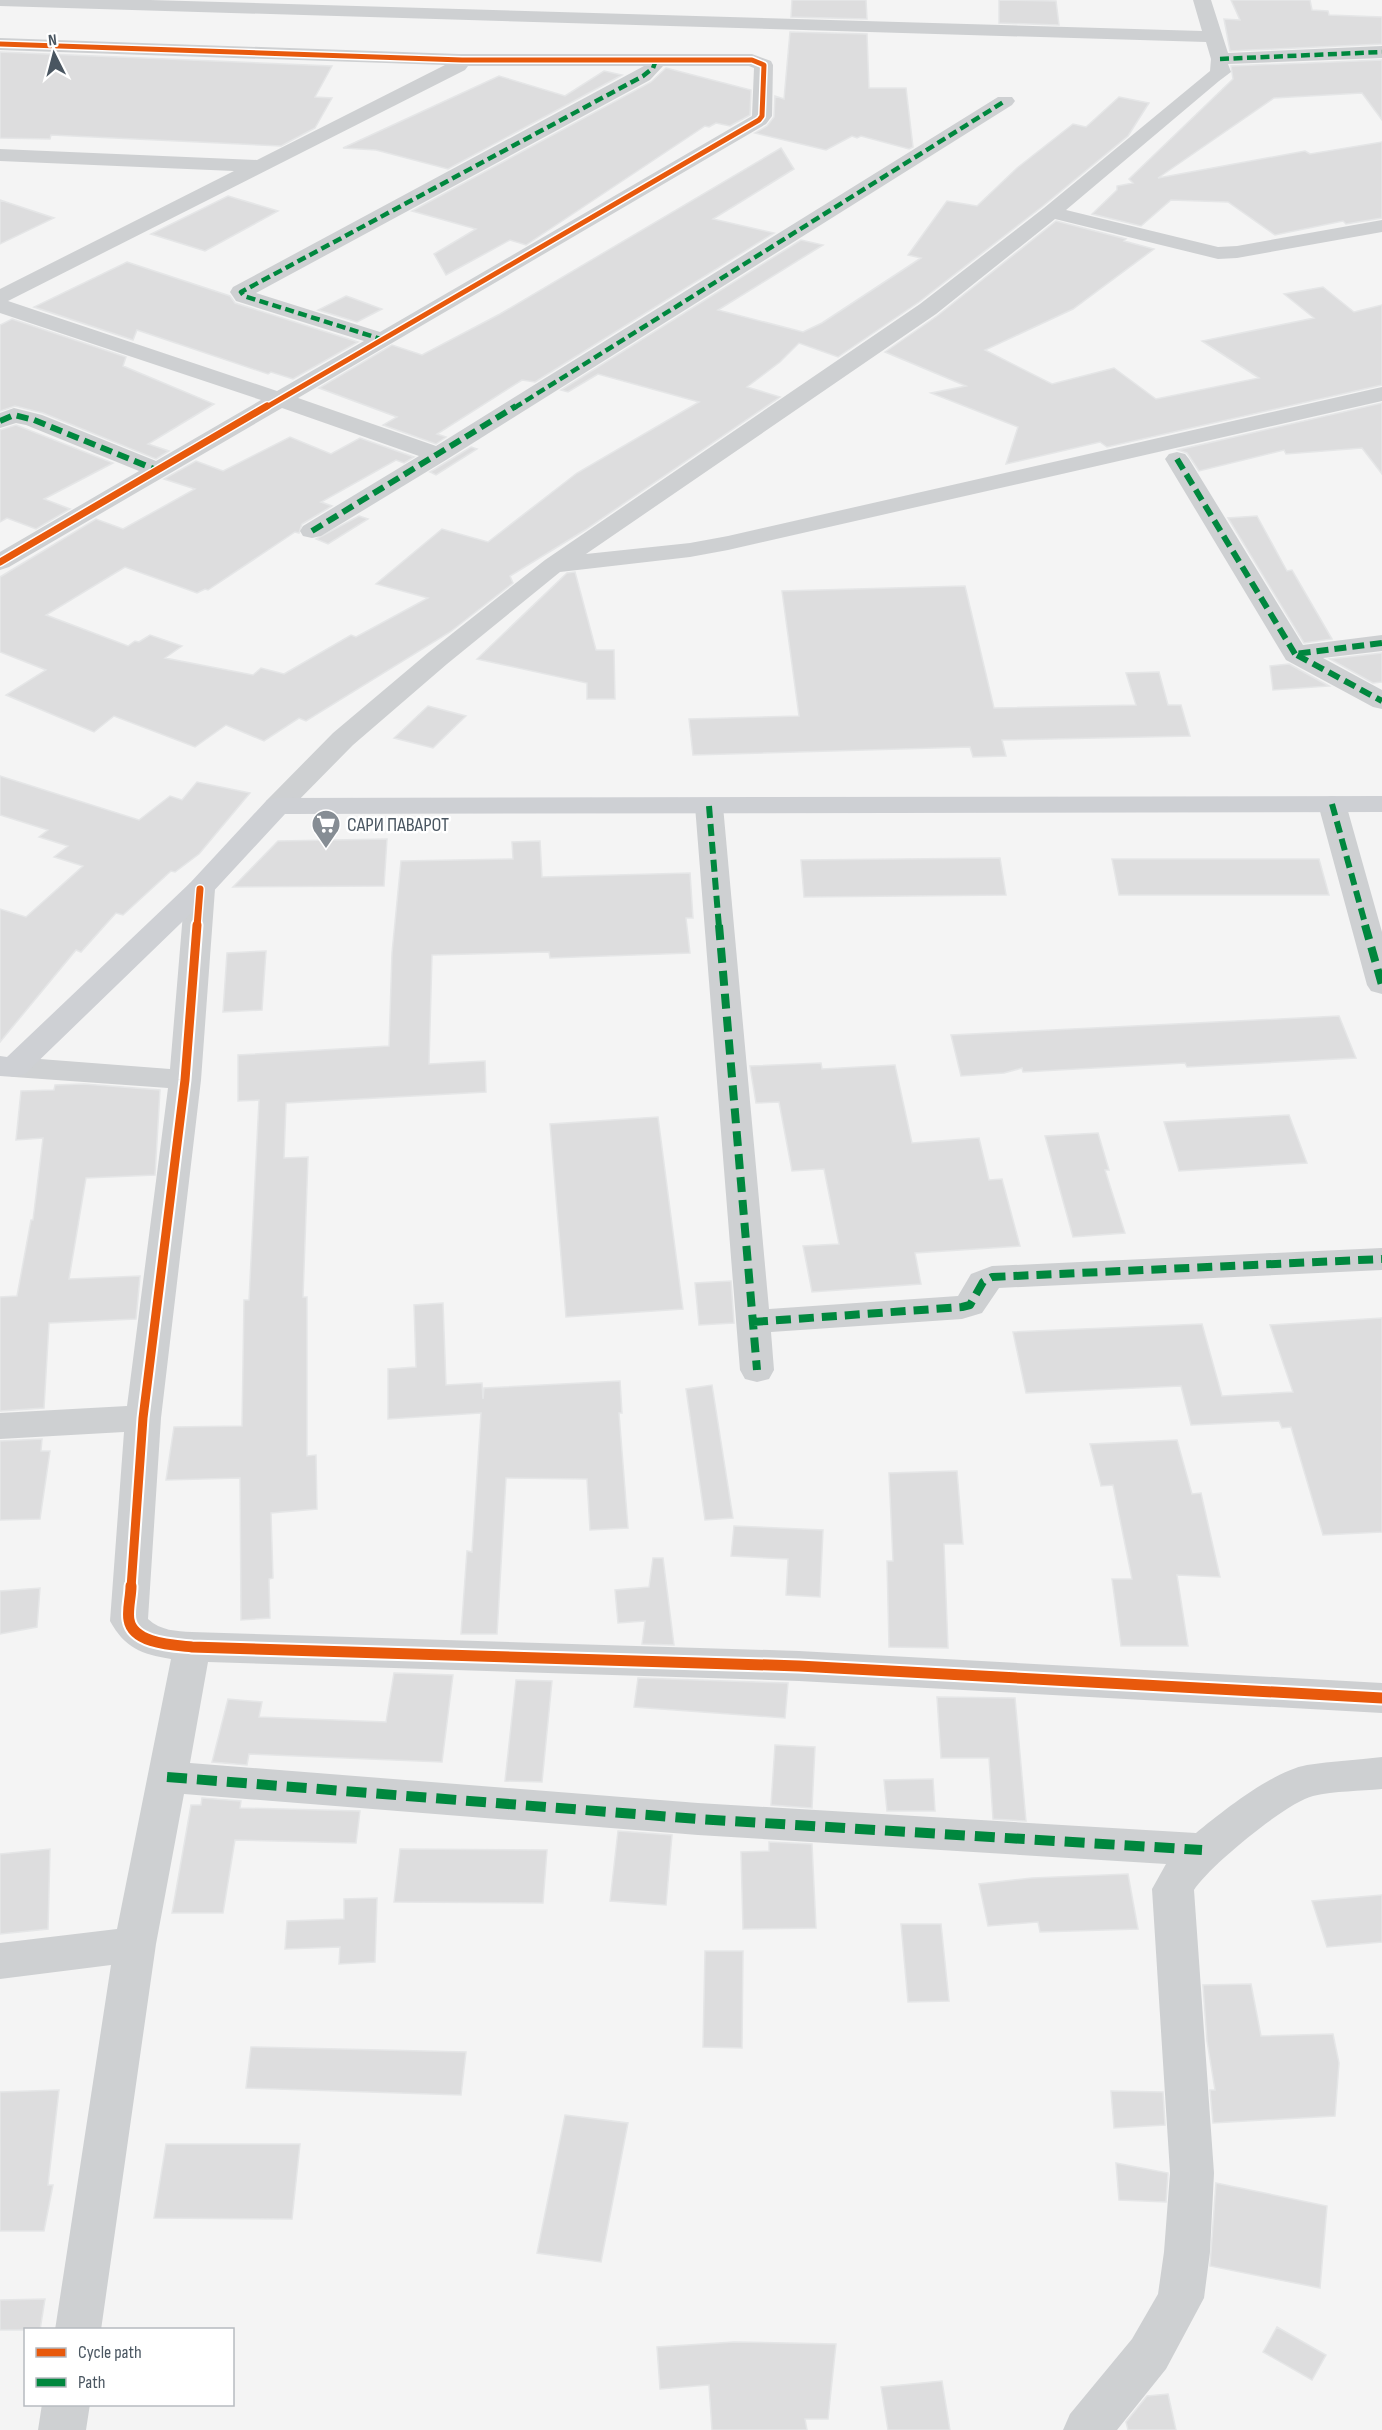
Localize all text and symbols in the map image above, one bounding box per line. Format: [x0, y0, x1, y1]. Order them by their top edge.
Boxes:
north arrow [24, 24, 84, 84]
text: N [47, 31, 58, 50]
supermarket icon: САРИ ПАВАРОТ [310, 808, 342, 850]
place label: САРИ ПАВАРОТ [347, 813, 449, 837]
legend [24, 2328, 234, 2406]
text: Cycle path [78, 2342, 142, 2363]
text: Path [78, 2372, 106, 2393]

